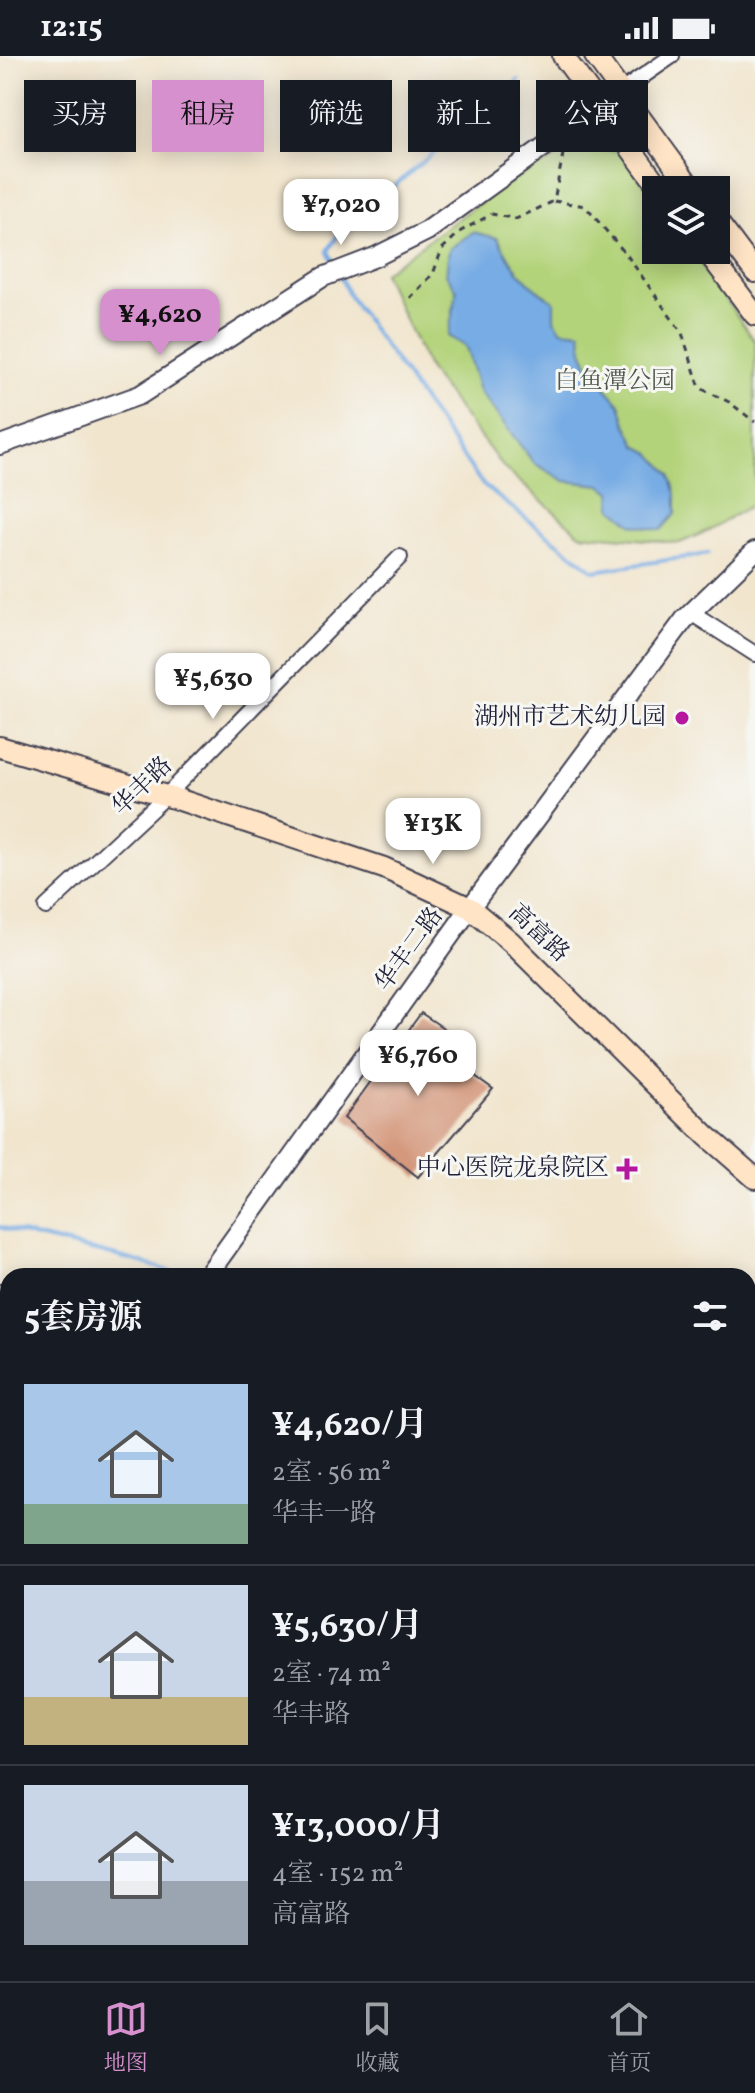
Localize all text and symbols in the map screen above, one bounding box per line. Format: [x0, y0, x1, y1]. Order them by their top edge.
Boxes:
text: 12:15 [40, 7, 103, 49]
chip: 买房 [24, 80, 136, 152]
chip: 租房 [152, 80, 264, 152]
chip: 筛选 [280, 80, 392, 152]
chip: 新上 [408, 80, 520, 152]
chip: 公寓 [536, 80, 648, 152]
map controls [642, 176, 730, 264]
button: layers [642, 176, 730, 264]
pin: ¥7,020 [276, 179, 406, 247]
text: ¥7,020 [301, 187, 381, 223]
pin: ¥4,620 [95, 289, 225, 357]
text: ¥4,620 [118, 297, 202, 333]
park label: 白鱼潭公园 [555, 365, 675, 399]
pin: ¥5,630 [148, 653, 278, 721]
text: ¥5,630 [173, 661, 253, 697]
place label: 湖州市艺术幼儿园 [474, 701, 666, 735]
marker: 湖州市艺术幼儿园 [673, 709, 691, 727]
street label: 华丰路 [105, 750, 181, 824]
pin: ¥13K [386, 798, 480, 866]
text: ¥13K [404, 806, 462, 842]
street label: 高富路 [500, 897, 576, 971]
street label: 华丰二路 [368, 901, 452, 999]
pin: ¥6,760 [353, 1030, 483, 1098]
text: ¥6,760 [378, 1038, 458, 1074]
place label: 中心医院龙泉院区 [417, 1152, 609, 1186]
marker: 中心医院龙泉院区 [616, 1158, 638, 1180]
icon: filters [688, 1294, 732, 1338]
text: 5套房源 [24, 1296, 142, 1343]
text: ¥4,620/月 [272, 1403, 428, 1450]
icon: home [88, 1416, 184, 1512]
text: 2室 · 56 m² [272, 1455, 391, 1491]
text: 华丰一路 [272, 1496, 376, 1532]
text: ¥5,630/月 [272, 1604, 423, 1651]
icon: home [88, 1617, 184, 1713]
text: 2室 · 74 m² [272, 1656, 391, 1692]
text: 华丰路 [272, 1697, 350, 1733]
text: ¥13,000/月 [272, 1804, 445, 1851]
icon: home [88, 1817, 184, 1913]
text: 4室 · 152 m² [272, 1856, 403, 1892]
text: 高富路 [272, 1897, 350, 1933]
tab: 地图 [104, 1997, 148, 2080]
tab: 收藏 [355, 1997, 399, 2080]
tab: 首页 [607, 1997, 651, 2080]

